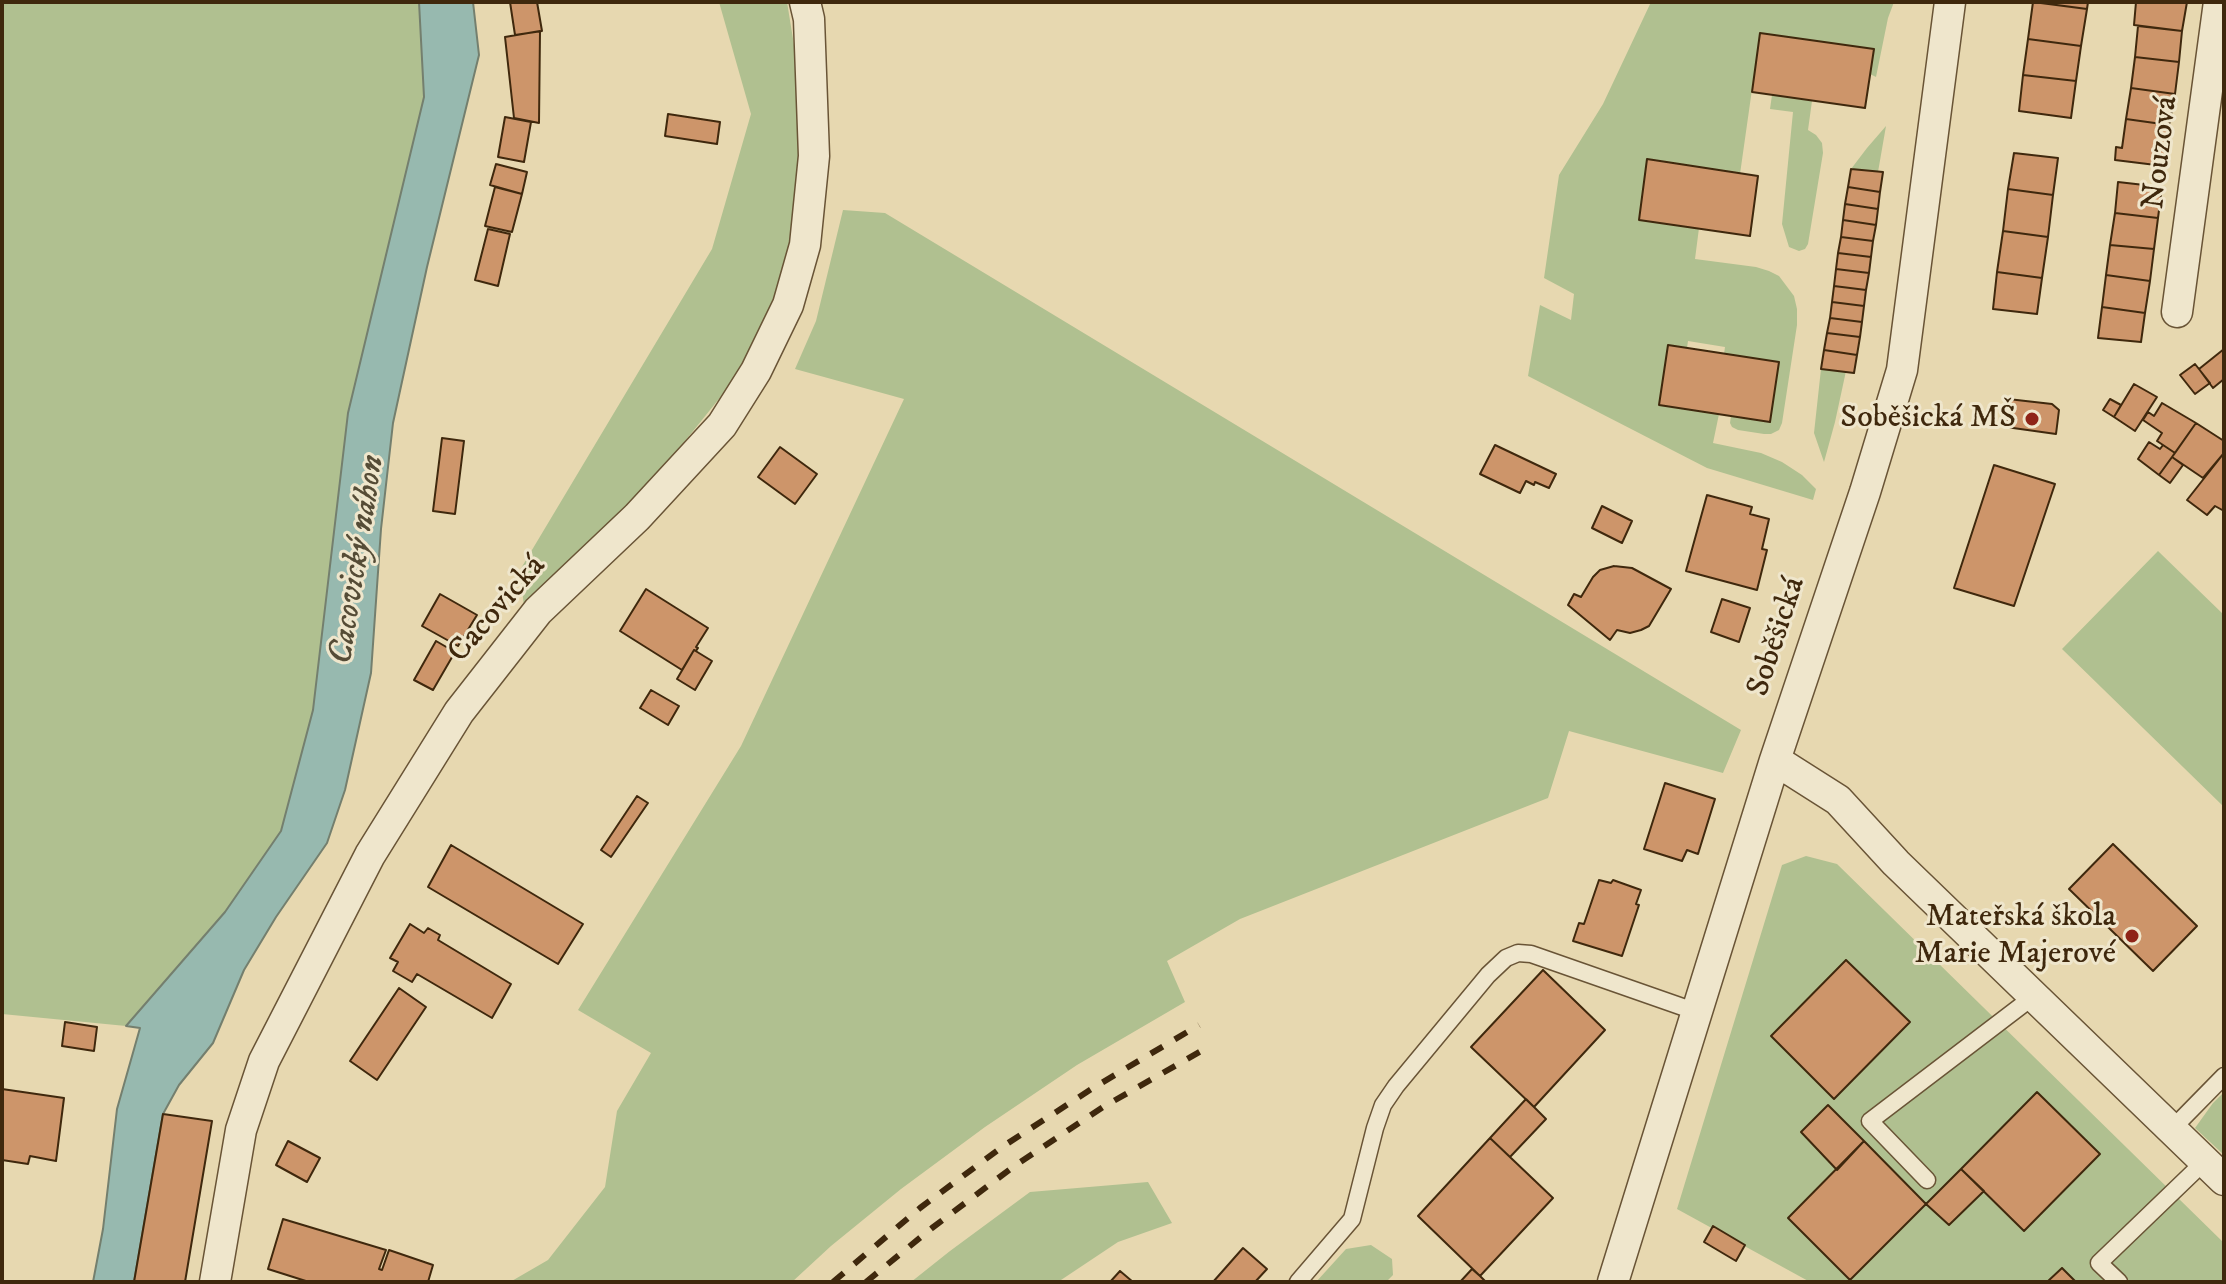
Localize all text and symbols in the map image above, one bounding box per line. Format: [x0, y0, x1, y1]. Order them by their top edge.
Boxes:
street label: Nouzová [2136, 94, 2188, 212]
place label: Soběšická MŠ [1840, 400, 2016, 438]
marker: Soběšická MŠ [2023, 410, 2041, 428]
water label: Cacovický náhon [322, 452, 396, 668]
street label: Cacovická [441, 548, 555, 672]
street label: Soběšická [1741, 573, 1815, 701]
place label: Mateřská škola Marie Majerové [1914, 899, 2116, 974]
marker: Mateřská škola Marie Majerové [2123, 927, 2141, 945]

